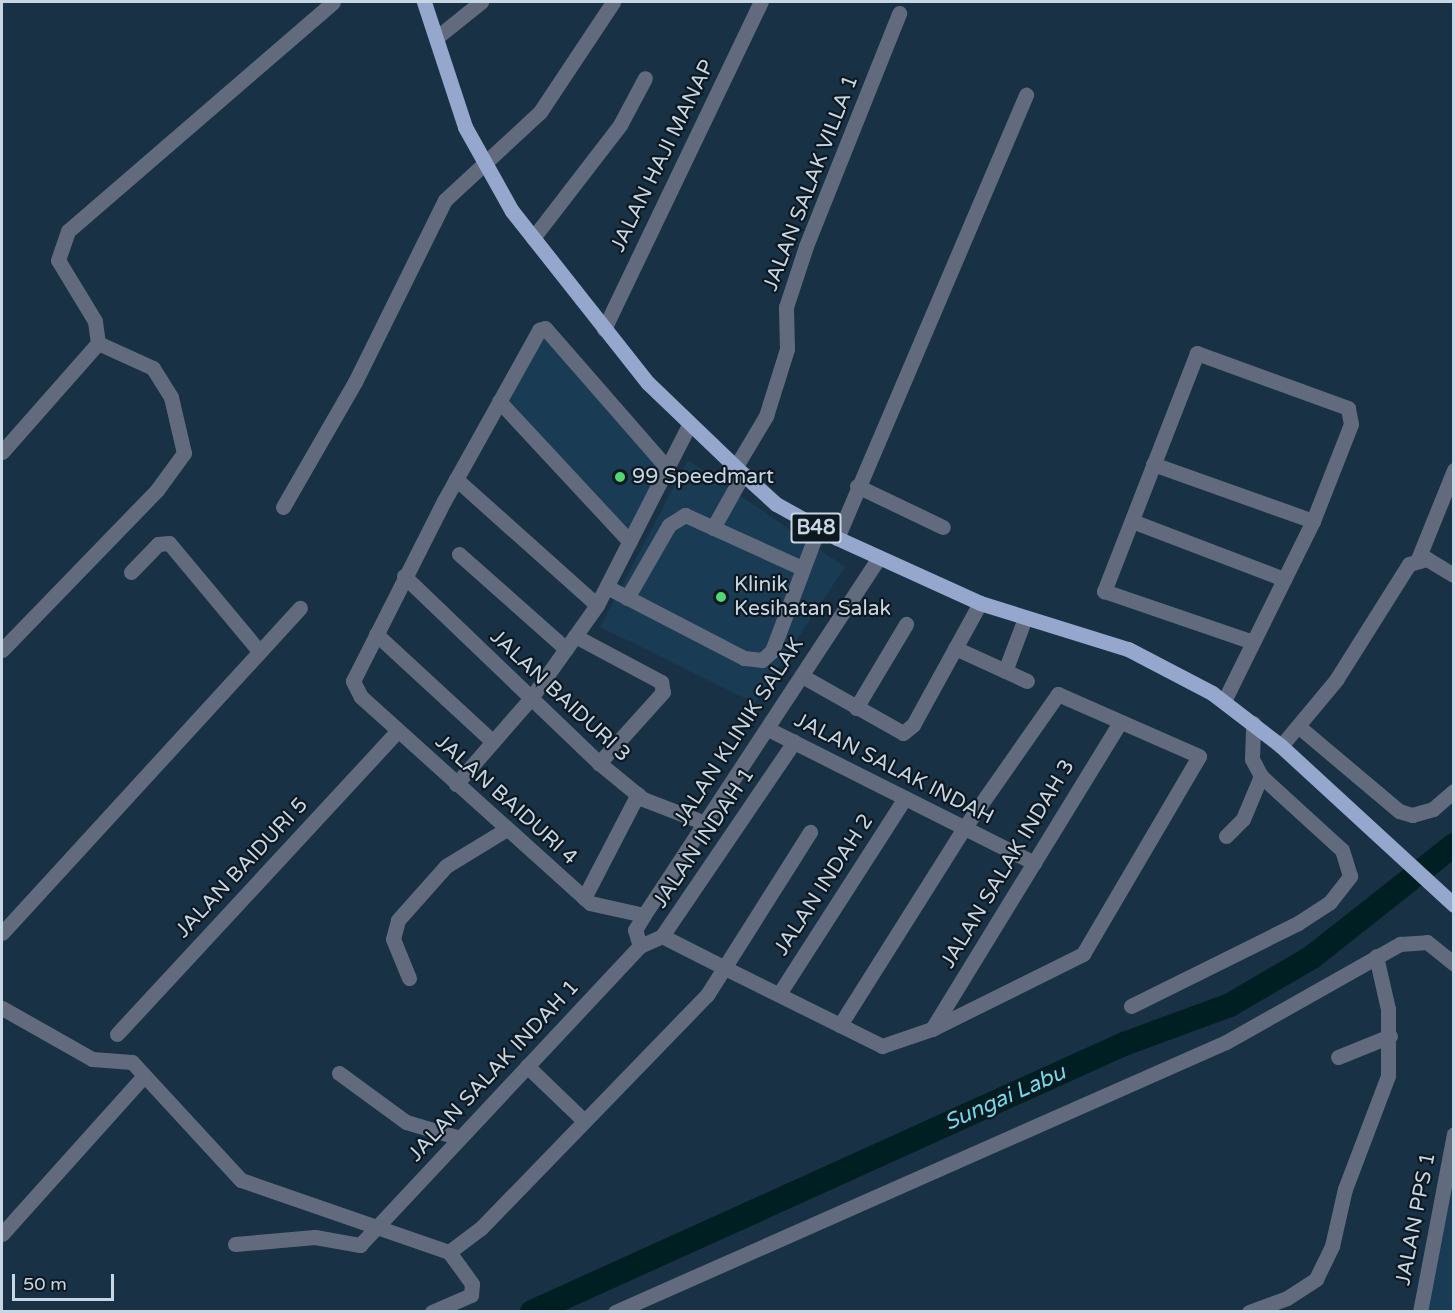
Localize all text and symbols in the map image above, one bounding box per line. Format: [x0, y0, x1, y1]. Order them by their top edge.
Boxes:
street label: JALAN HAJI MANAP [606, 56, 720, 256]
street label: JALAN SALAK VILLA 1 [758, 71, 864, 295]
place label: 99 Speedmart [632, 464, 774, 490]
marker: 99 Speedmart [613, 470, 627, 484]
road number: B48 [790, 511, 842, 545]
place label: Klinik Kesihatan Salak [734, 572, 891, 622]
marker: Klinik Kesihatan Salak [712, 588, 730, 606]
street label: JALAN BAIDURI 3 [485, 625, 635, 767]
street label: JALAN KLINIK SALAK [669, 633, 809, 831]
street label: JALAN SALAK INDAH [790, 708, 998, 830]
street label: JALAN BAIDURI 4 [430, 730, 582, 870]
street label: JALAN SALAK INDAH 3 [936, 755, 1080, 973]
street label: JALAN INDAH 1 [648, 763, 760, 913]
street label: JALAN BAIDURI 5 [171, 793, 313, 943]
street label: JALAN INDAH 2 [769, 810, 879, 960]
street label: JALAN SALAK INDAH 1 [403, 975, 585, 1167]
water label: Sungai Labu [940, 1060, 1070, 1136]
street label: JALAN PPS 1 [1391, 1150, 1441, 1288]
scale bar [15, 1262, 117, 1300]
text: 50 m [23, 1273, 67, 1295]

